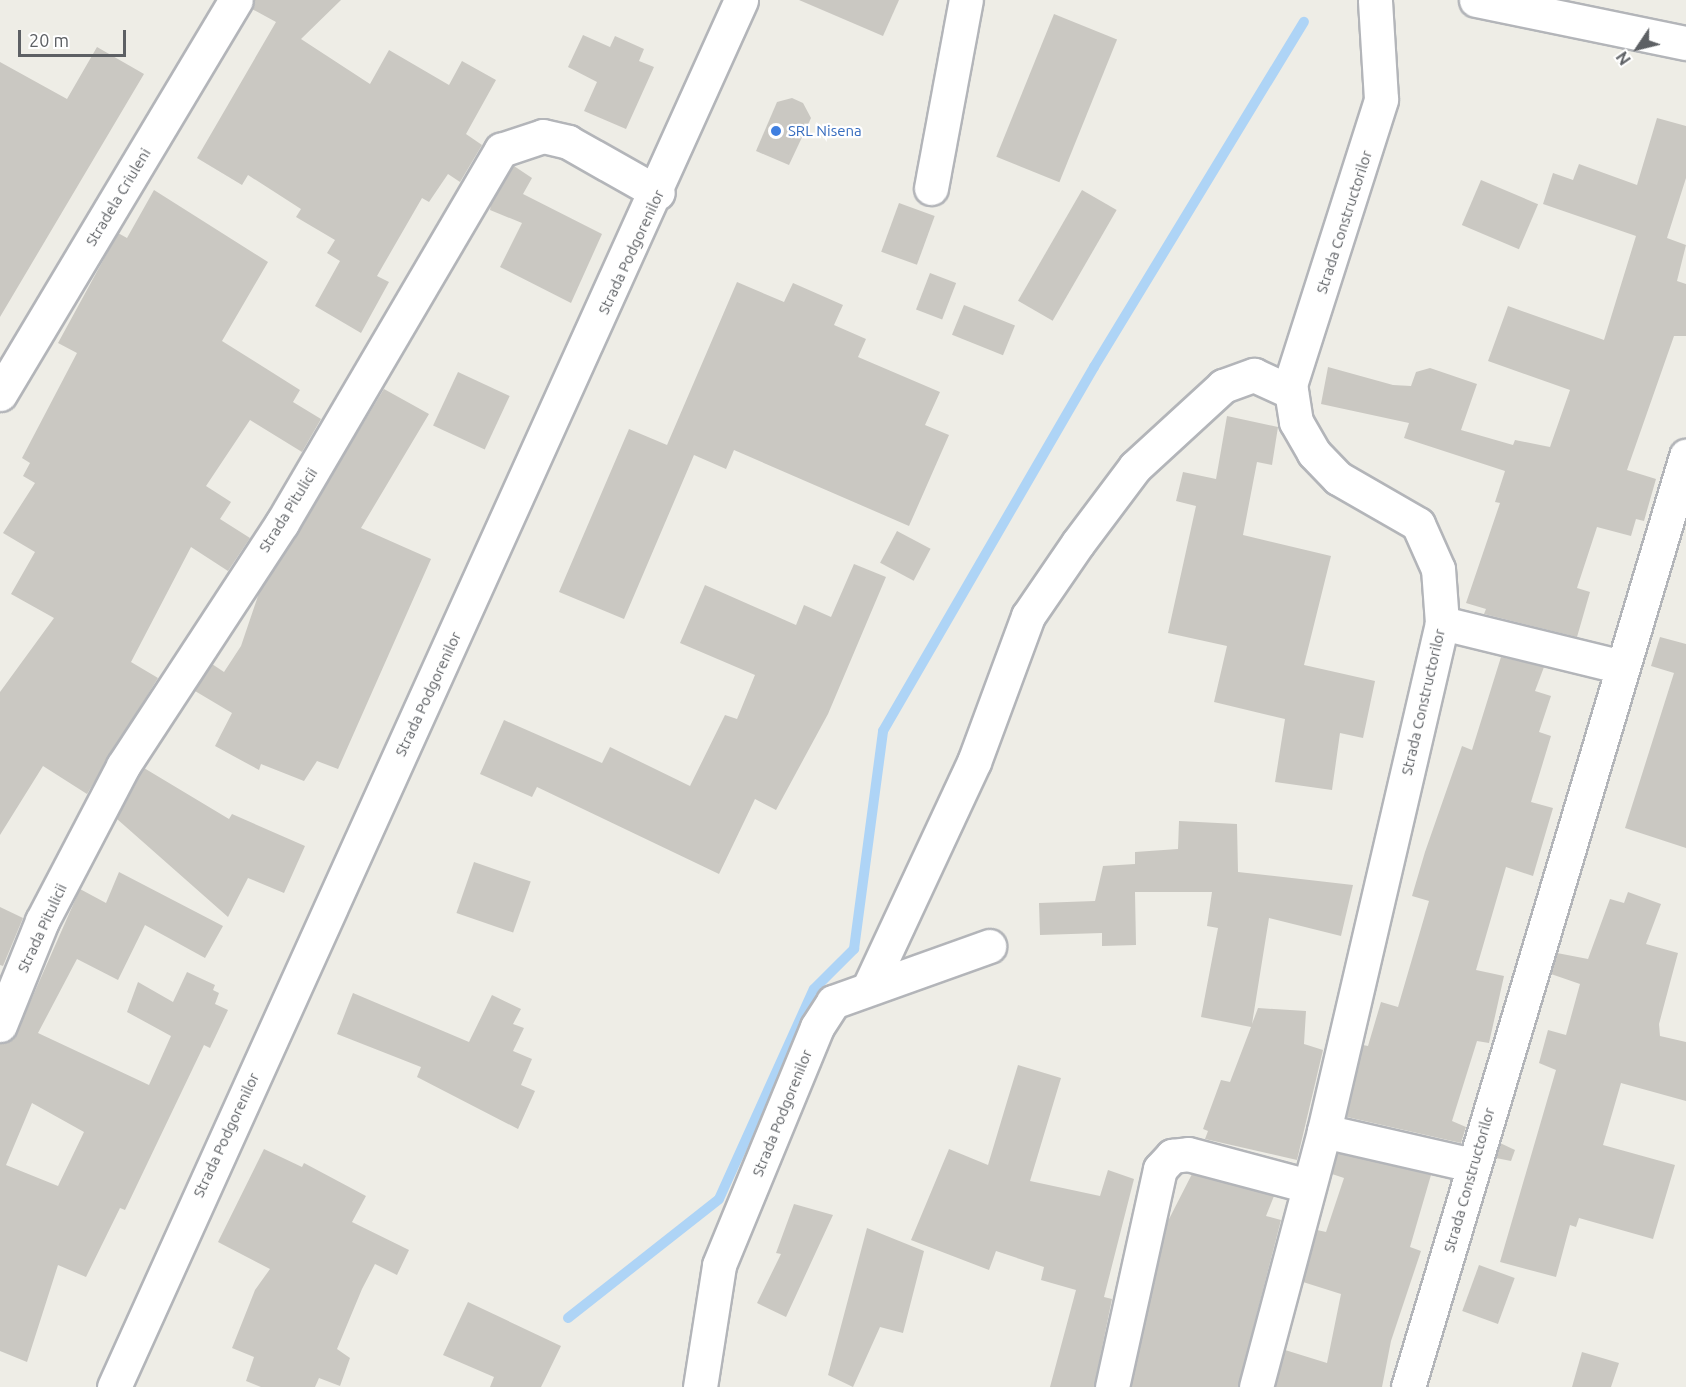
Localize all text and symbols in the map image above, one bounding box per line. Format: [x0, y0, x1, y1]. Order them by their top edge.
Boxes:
scale bar [21, 18, 129, 56]
north arrow [1608, 18, 1668, 78]
text: 20 m [29, 30, 69, 50]
text: N [1612, 48, 1634, 68]
place label: SRL Nisena [788, 122, 862, 140]
marker: SRL Nisena [769, 124, 783, 138]
street label: Stradela Criuleni [82, 145, 154, 249]
street label: Strada Constructorilor [1312, 148, 1376, 296]
street label: Strada Podgorenilor [594, 187, 668, 317]
street label: Strada Pitulicii [255, 465, 321, 555]
street label: Strada Constructorilor [1397, 627, 1449, 777]
street label: Strada Podgorenilor [391, 629, 465, 759]
street label: Strada Pitulicii [14, 881, 70, 975]
street label: Strada Podgorenilor [748, 1047, 816, 1179]
street label: Strada Podgorenilor [189, 1070, 263, 1200]
street label: Strada Constructorilor [1440, 1106, 1498, 1254]

